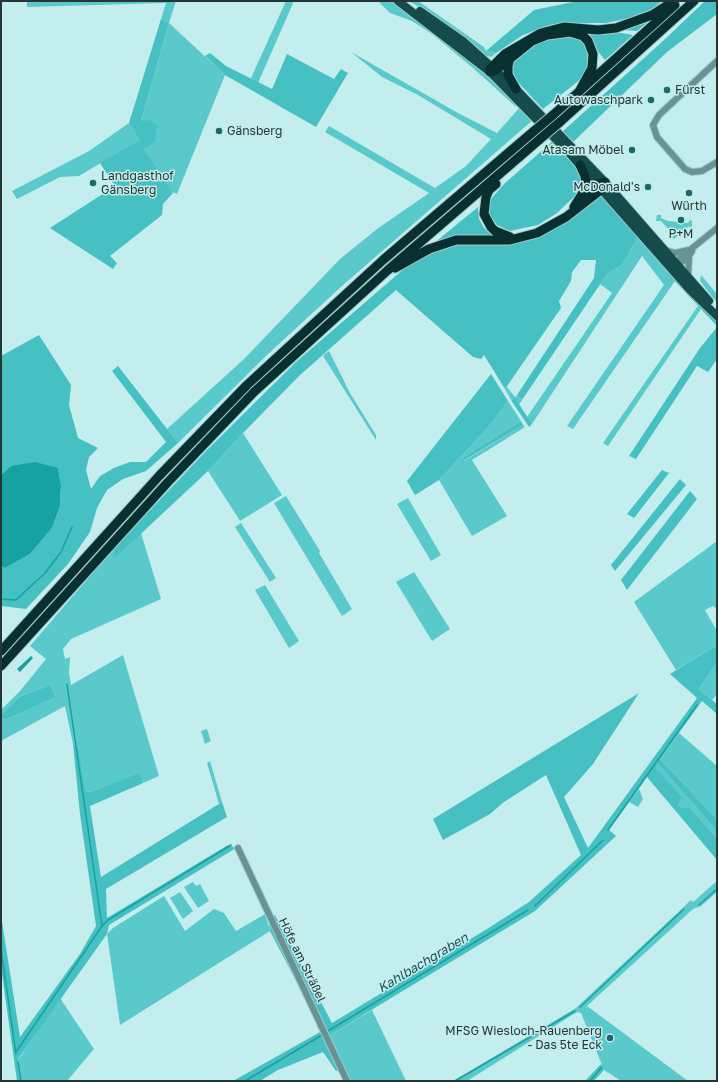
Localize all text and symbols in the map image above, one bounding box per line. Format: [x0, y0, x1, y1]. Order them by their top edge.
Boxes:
place label: Fürst [675, 83, 705, 97]
marker: Fürst [662, 85, 672, 95]
place label: Autowaschpark [554, 93, 643, 107]
marker: Autowaschpark [646, 95, 656, 105]
place label: Gänsberg [227, 124, 282, 138]
marker: Gänsberg [214, 126, 224, 136]
place label: Atasam Möbel [542, 143, 624, 157]
marker: Atasam Möbel [627, 145, 637, 155]
place label: Landgasthof Gänsberg [101, 169, 174, 197]
marker: Landgasthof Gänsberg [88, 178, 98, 188]
place label: McDonald's [573, 180, 640, 194]
marker: McDonald's [643, 182, 653, 192]
marker: Würth [684, 188, 694, 198]
place label: Würth [671, 199, 707, 213]
marker: P+M [676, 215, 686, 225]
place label: P+M [669, 227, 693, 241]
street label: Höfe am Sträßel [275, 915, 329, 1005]
water label: Kahlbachgraben [375, 930, 471, 996]
place label: MFSG Wiesloch-Rauenberg - Das 5te Eck [445, 1024, 602, 1052]
marker: MFSG Wiesloch-Rauenberg - Das 5te Eck [605, 1033, 615, 1043]

